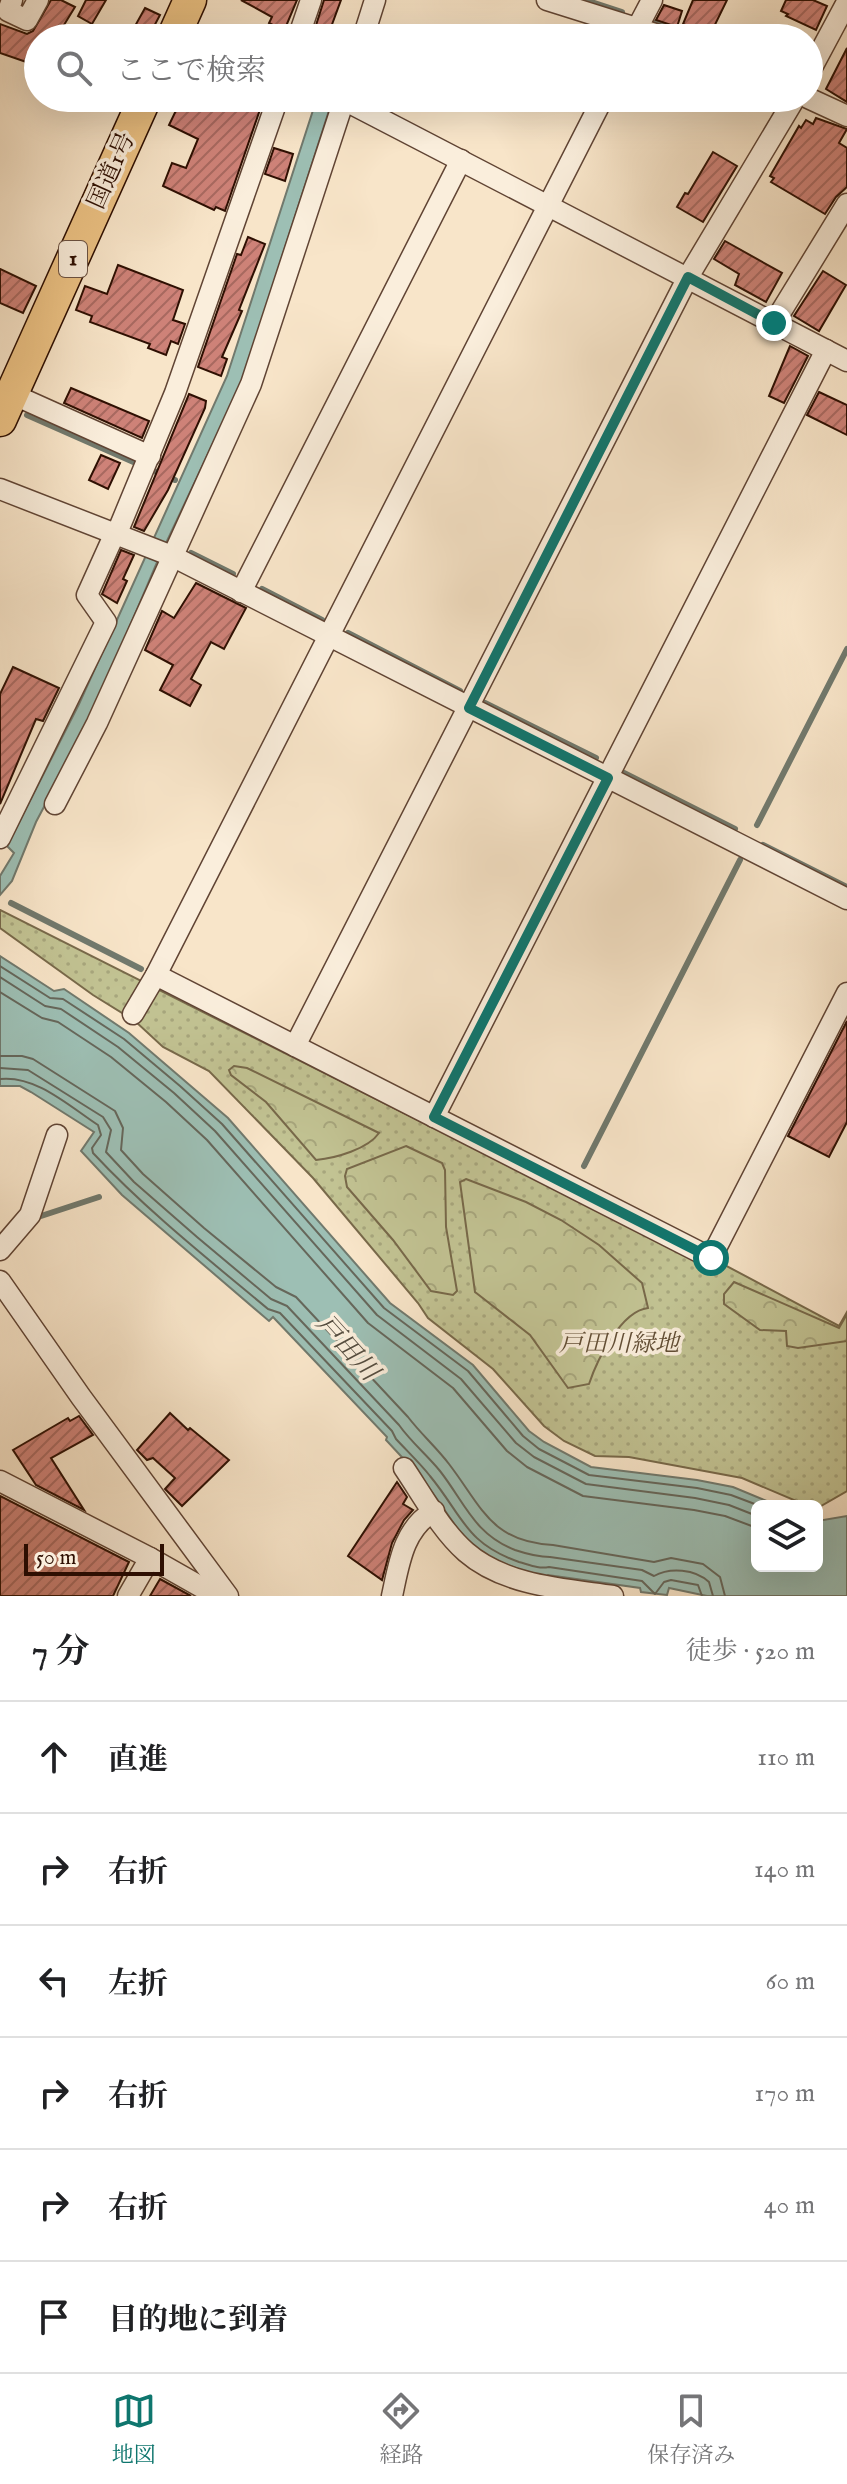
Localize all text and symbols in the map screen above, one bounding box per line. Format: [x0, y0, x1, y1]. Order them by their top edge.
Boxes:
search box [24, 24, 823, 112]
icon: search [52, 46, 96, 90]
text: ここで検索 [116, 53, 266, 91]
street label: 国道1号 [81, 128, 143, 214]
road number: 1 [59, 241, 87, 277]
route end [756, 305, 792, 341]
route start [693, 1240, 729, 1276]
water label: 戸田川 [309, 1308, 387, 1390]
park label: 戸田川緑地 [559, 1329, 682, 1360]
map controls [751, 1500, 823, 1572]
button: layers [751, 1500, 823, 1572]
scale bar [24, 1540, 164, 1576]
text: 50 m [36, 1544, 77, 1572]
text: 7 分 [32, 1631, 89, 1674]
text: 徒歩 · 520 m [686, 1635, 815, 1668]
icon: ahead [32, 1735, 76, 1779]
text: 110 m [757, 1741, 815, 1774]
text: 直進 [108, 1742, 168, 1780]
icon: right [32, 1847, 76, 1891]
text: 140 m [754, 1853, 815, 1886]
text: 右折 [108, 1854, 168, 1892]
icon: left [32, 1959, 76, 2003]
text: 60 m [766, 1965, 815, 1998]
text: 左折 [108, 1966, 168, 2004]
icon: right [32, 2071, 76, 2115]
text: 170 m [755, 2077, 815, 2110]
text: 右折 [108, 2078, 168, 2116]
icon: right [32, 2183, 76, 2227]
text: 40 m [764, 2189, 815, 2222]
text: 右折 [108, 2190, 168, 2228]
icon: arrive [32, 2295, 76, 2339]
text: 目的地に到着 [108, 2302, 288, 2340]
tab: 地図 [112, 2389, 156, 2470]
tab: 経路 [379, 2389, 423, 2470]
tab: 保存済み [647, 2389, 735, 2470]

